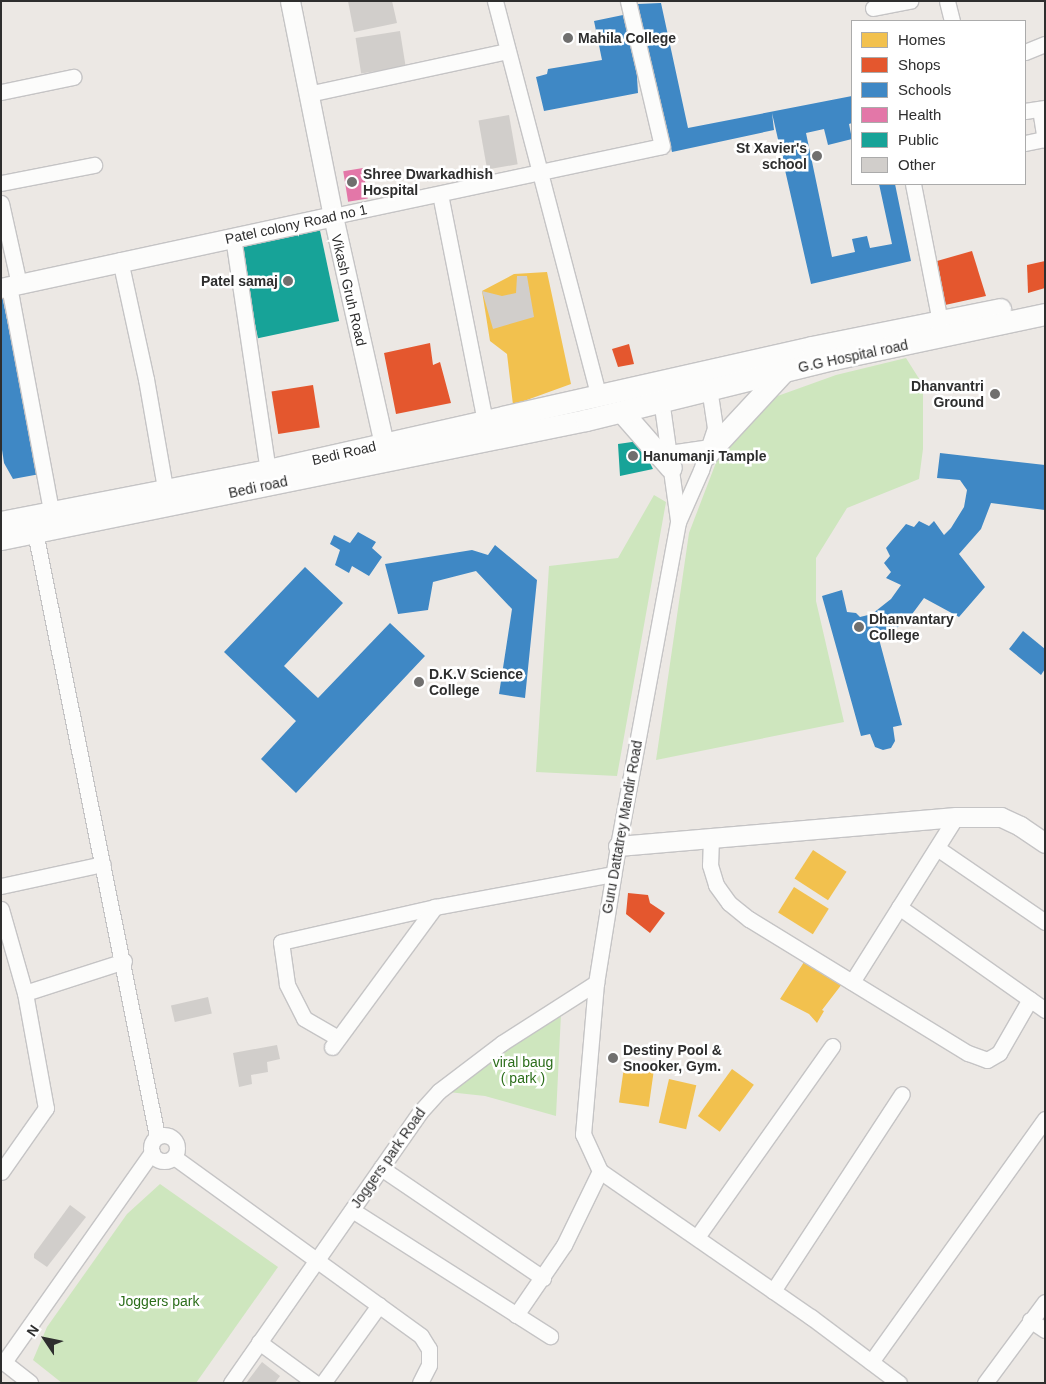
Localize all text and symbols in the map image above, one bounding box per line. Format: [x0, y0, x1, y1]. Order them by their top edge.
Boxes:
legend [851, 20, 1026, 185]
place label: Mahila College [578, 30, 676, 46]
text: Homes [898, 31, 946, 48]
marker: Mahila College [562, 32, 574, 44]
text: Shops [898, 56, 941, 73]
text: Schools [898, 81, 951, 98]
text: Health [898, 106, 941, 123]
text: Public [898, 131, 939, 148]
place label: St Xavier's school [736, 140, 807, 172]
marker: St Xavier's school [811, 150, 823, 162]
text: Other [898, 156, 936, 173]
place label: Shree Dwarkadhish Hospital [363, 166, 493, 198]
marker: Shree Dwarkadhish Hospital [345, 175, 359, 189]
street label: Patel colony Road no 1 [223, 201, 369, 247]
street label: Vikash Gruh Road [328, 233, 370, 347]
place label: Patel samaj [201, 273, 278, 289]
marker: Patel samaj [282, 275, 294, 287]
street label: G.G Hospital road [796, 336, 910, 376]
place label: Dhanvantri Ground [911, 378, 984, 411]
marker: Dhanvantri Ground [988, 387, 1002, 401]
street label: Bedi Road [310, 437, 378, 469]
place label: Hanumanji Tample [643, 448, 766, 464]
marker: Hanumanji Tample [627, 450, 639, 462]
street label: Bedi road [227, 473, 289, 501]
place label: Dhanvantary College [869, 611, 954, 644]
marker: Dhanvantary College [853, 621, 865, 633]
place label: D.K.V Science College [429, 666, 523, 699]
marker: D.K.V Science College [413, 676, 425, 688]
street label: Guru Dattatrey Mandir Road [598, 739, 646, 915]
place label: Destiny Pool & Snooker, Gym. [623, 1042, 722, 1074]
marker: Destiny Pool & Snooker, Gym. [607, 1052, 619, 1064]
park label: viral baug ( park ) [493, 1054, 553, 1086]
street label: Joggers park Road [347, 1105, 429, 1211]
park label: Joggers park [119, 1293, 199, 1309]
north arrow [20, 1314, 70, 1364]
text: N [23, 1322, 42, 1339]

